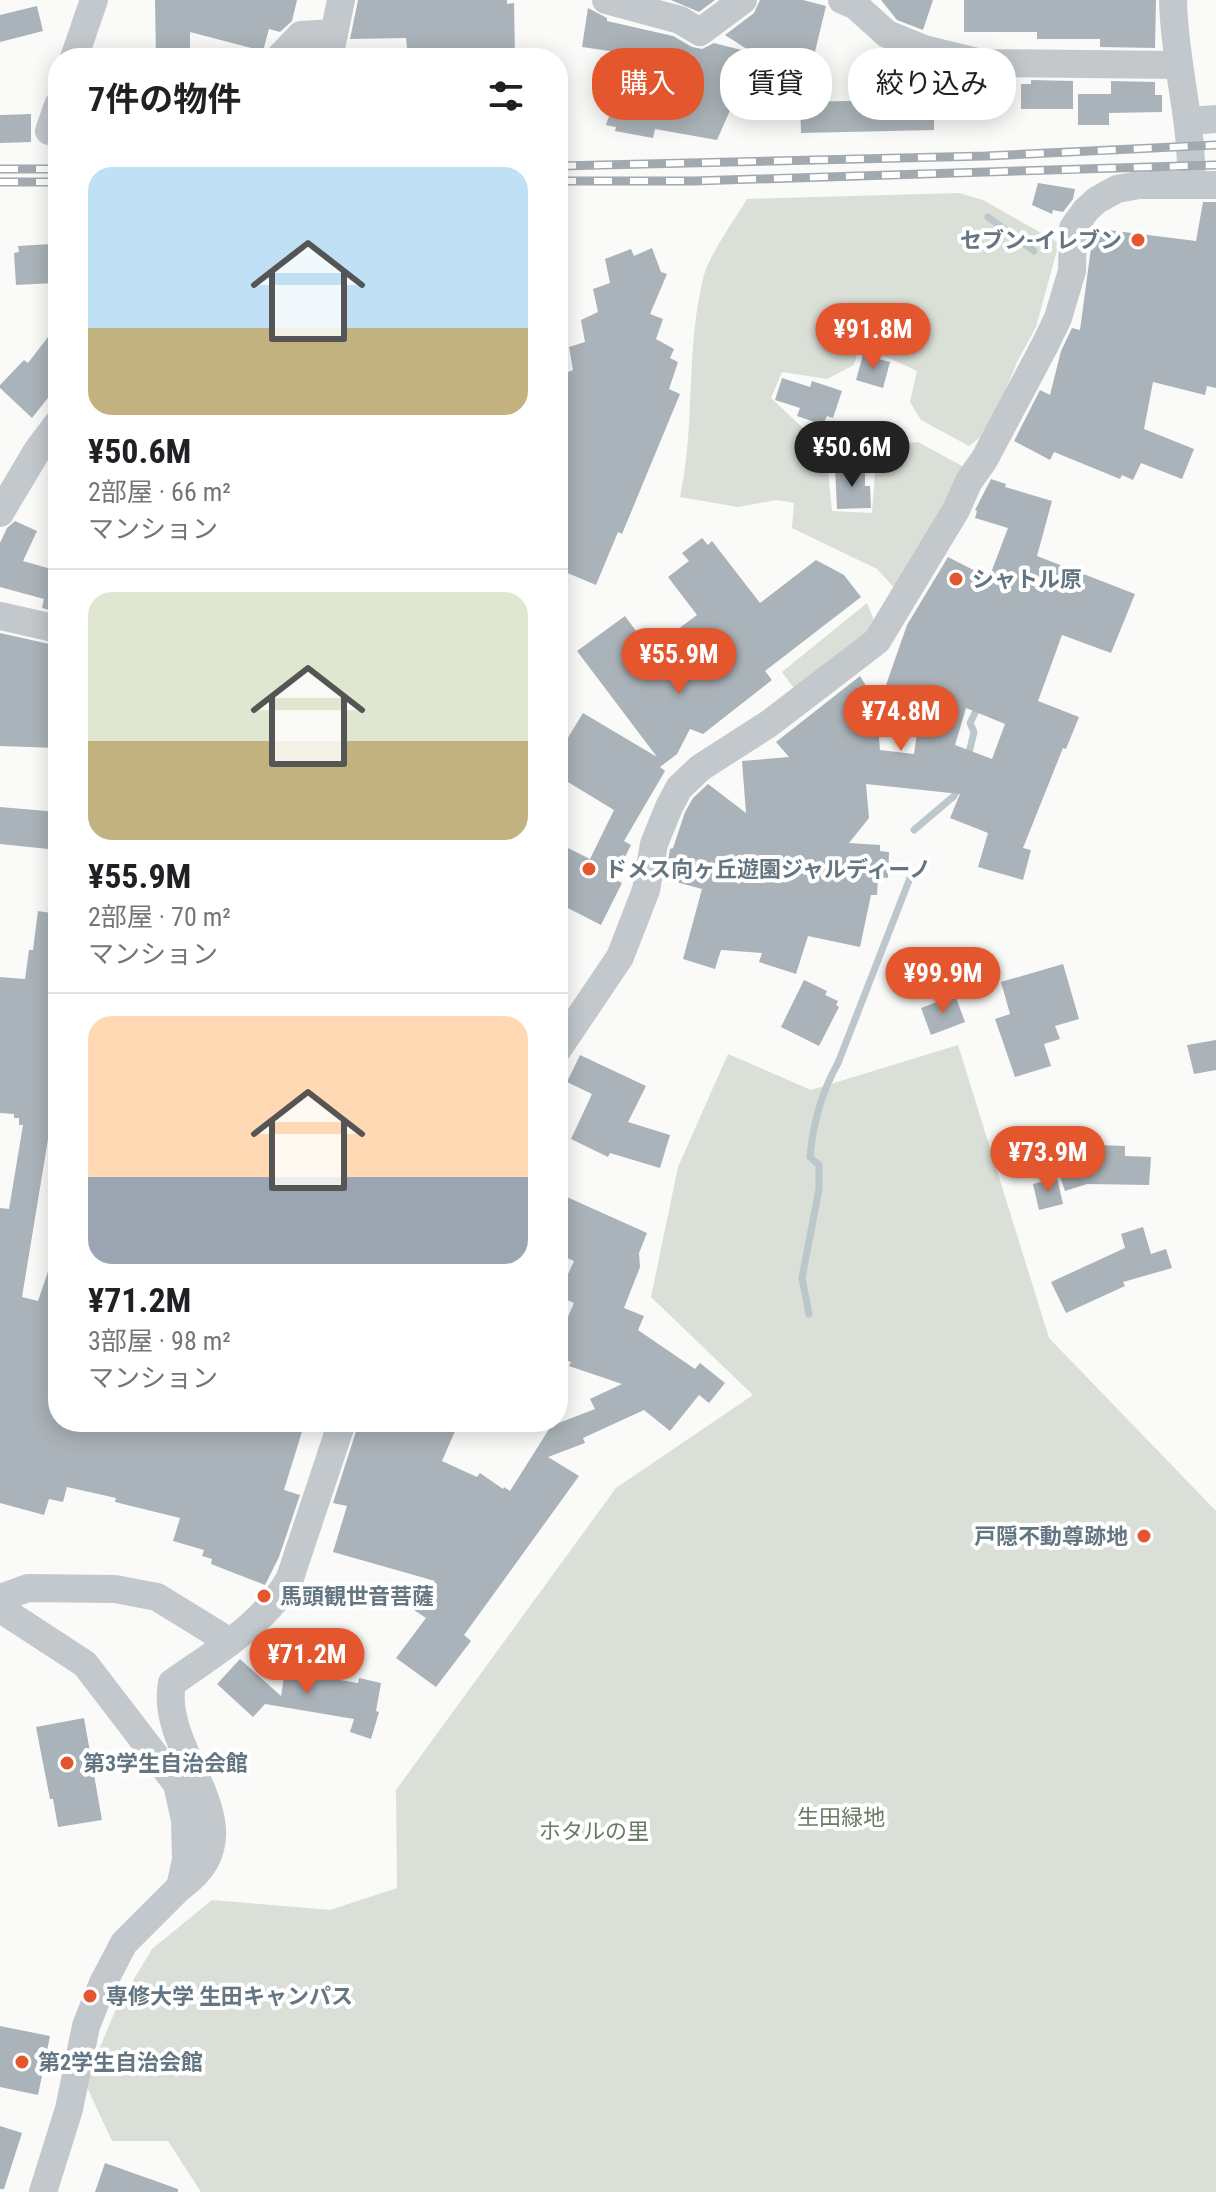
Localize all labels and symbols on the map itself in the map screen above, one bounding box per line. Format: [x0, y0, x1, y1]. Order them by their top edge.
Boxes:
place label: セブン-イレブン [960, 228, 1122, 253]
marker: セブン-イレブン [1129, 231, 1147, 249]
pin: ¥91.8M [808, 303, 938, 371]
pin: ¥50.6M [787, 421, 917, 489]
place label: シャトル原 [972, 567, 1082, 592]
marker: シャトル原 [947, 570, 965, 588]
pin: ¥55.9M [614, 628, 744, 696]
pin: ¥74.8M [836, 685, 966, 753]
place label: ドメス向ヶ丘遊園ジャルディーノ [605, 857, 931, 882]
marker: ドメス向ヶ丘遊園ジャルディーノ [580, 860, 598, 878]
pin: ¥99.9M [878, 947, 1008, 1015]
pin: ¥73.9M [983, 1126, 1113, 1194]
place label: 戸隠不動尊跡地 [974, 1524, 1128, 1549]
marker: 戸隠不動尊跡地 [1135, 1527, 1153, 1545]
place label: 馬頭観世音菩薩 [280, 1584, 434, 1609]
marker: 馬頭観世音菩薩 [255, 1587, 273, 1605]
pin: ¥71.2M [242, 1628, 372, 1696]
place label: 第3学生自治会館 [83, 1751, 248, 1776]
marker: 第3学生自治会館 [58, 1754, 76, 1772]
park label: 生田緑地 [797, 1805, 885, 1830]
park label: ホタルの里 [539, 1819, 649, 1844]
place label: 専修大学 生田キャンパス [106, 1984, 353, 2009]
marker: 専修大学 生田キャンパス [81, 1987, 99, 2005]
place label: 第2学生自治会館 [38, 2050, 203, 2075]
marker: 第2学生自治会館 [13, 2053, 31, 2071]

